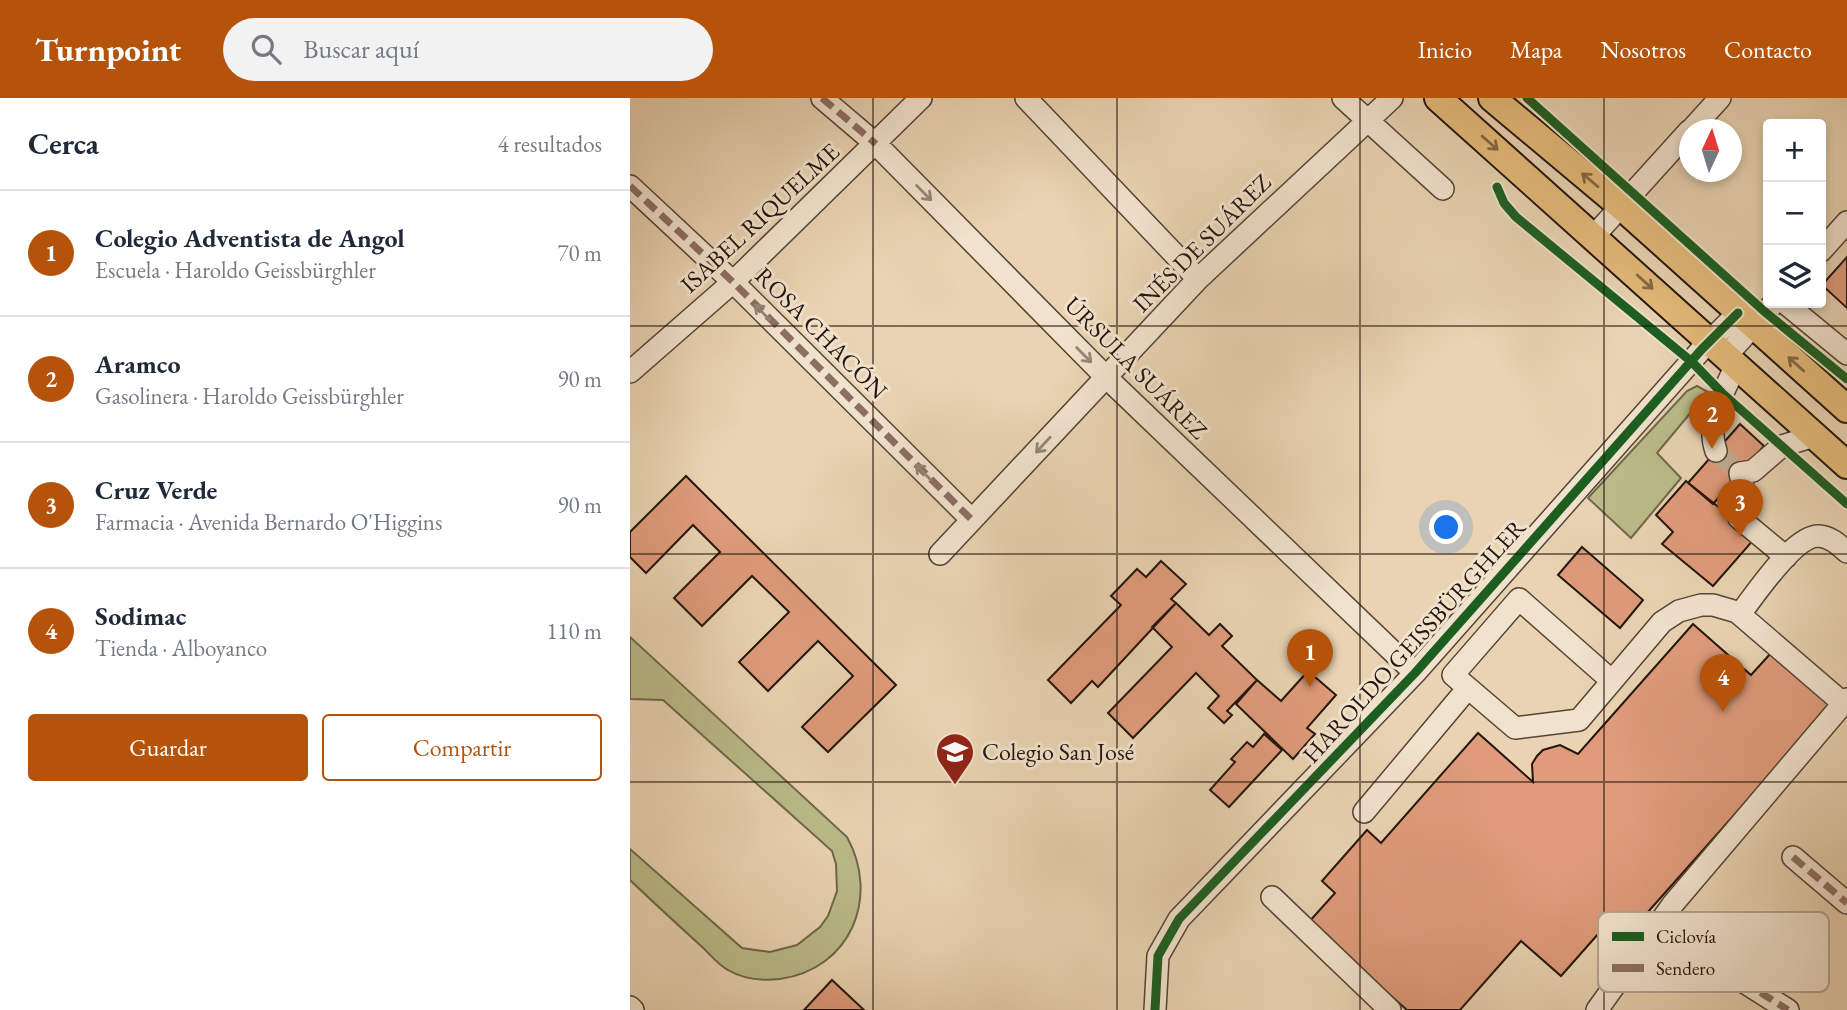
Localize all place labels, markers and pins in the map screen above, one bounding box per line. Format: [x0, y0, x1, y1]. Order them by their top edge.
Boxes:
pin: 2 [1689, 391, 1735, 449]
pin: 3 [1717, 479, 1763, 537]
pin: 1 [1287, 629, 1333, 687]
pin: 4 [1700, 654, 1746, 712]
school or university icon: Colegio San José [934, 731, 976, 786]
place label: Colegio San José [982, 736, 1134, 767]

